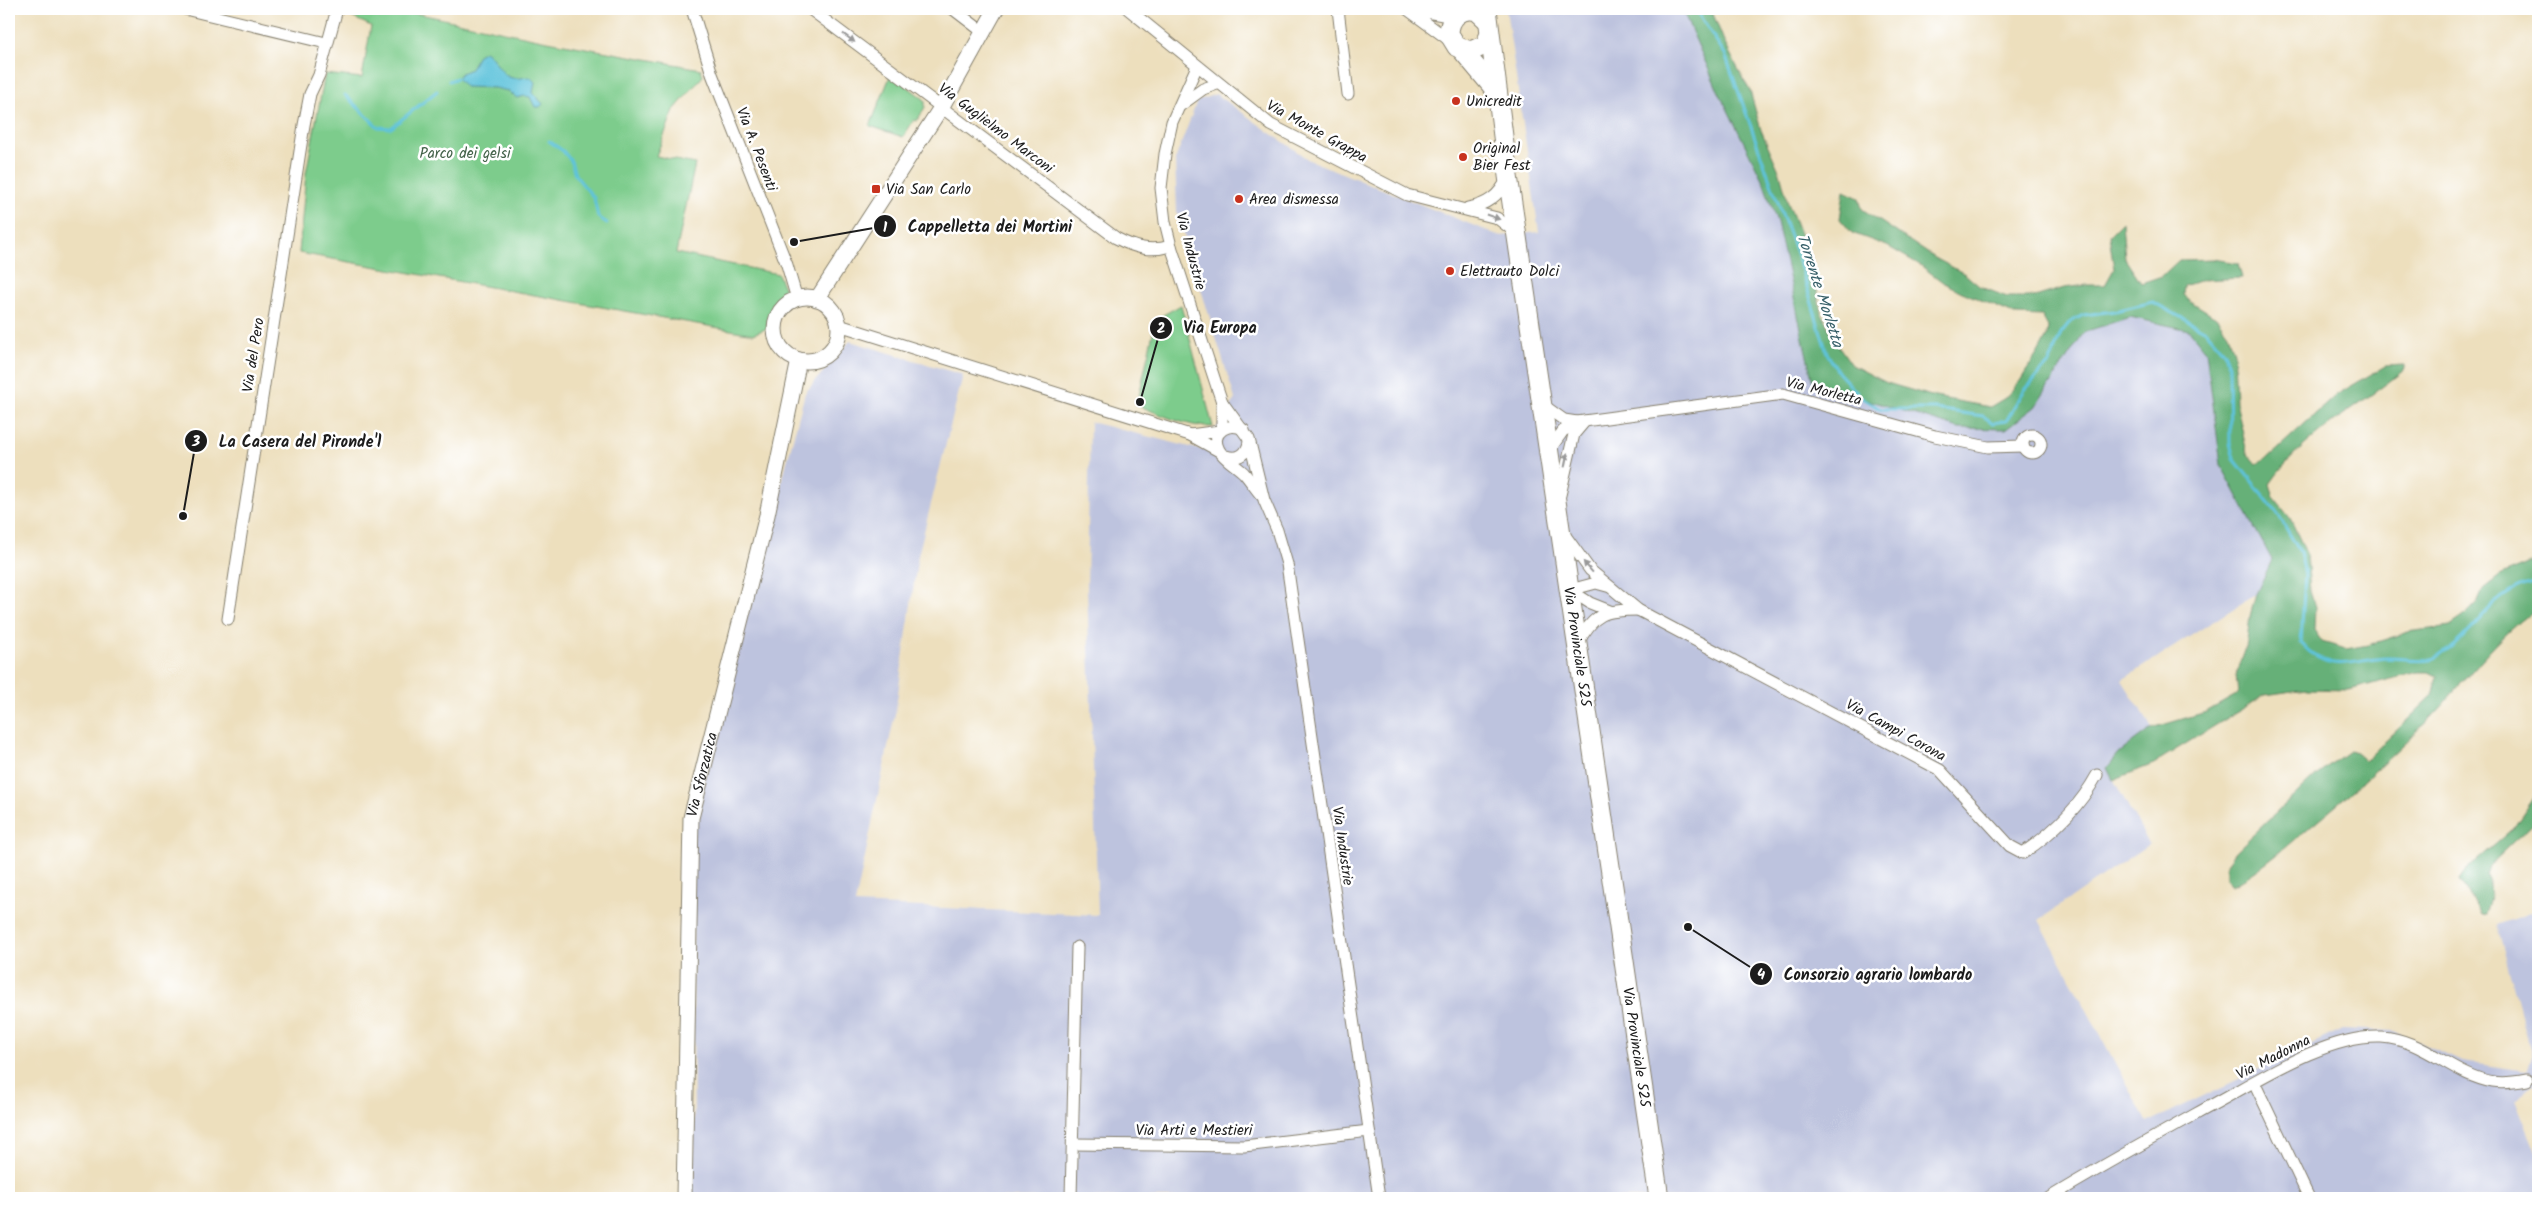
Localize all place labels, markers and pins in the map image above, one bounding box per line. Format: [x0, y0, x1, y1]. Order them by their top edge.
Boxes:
place label: Unicredit [1466, 90, 1522, 114]
marker: Unicredit [1450, 95, 1462, 107]
place label: Original Bier Fest [1473, 137, 1531, 178]
marker: Original Bier Fest [1457, 151, 1469, 163]
place label: Via San Carlo [886, 178, 971, 202]
marker: Via San Carlo [870, 183, 882, 195]
place label: Area dismessa [1249, 188, 1339, 212]
marker: Area dismessa [1233, 193, 1245, 205]
callout: Cappelletta dei Mortini [873, 211, 1082, 242]
place label: Elettrauto Dolci [1460, 260, 1560, 284]
marker: Elettrauto Dolci [1444, 265, 1456, 277]
callout: Via Europa [1149, 312, 1267, 343]
callout: La Casera del Pironde'l [184, 426, 391, 457]
callout: Consorzio agrario lombardo [1748, 959, 1982, 990]

